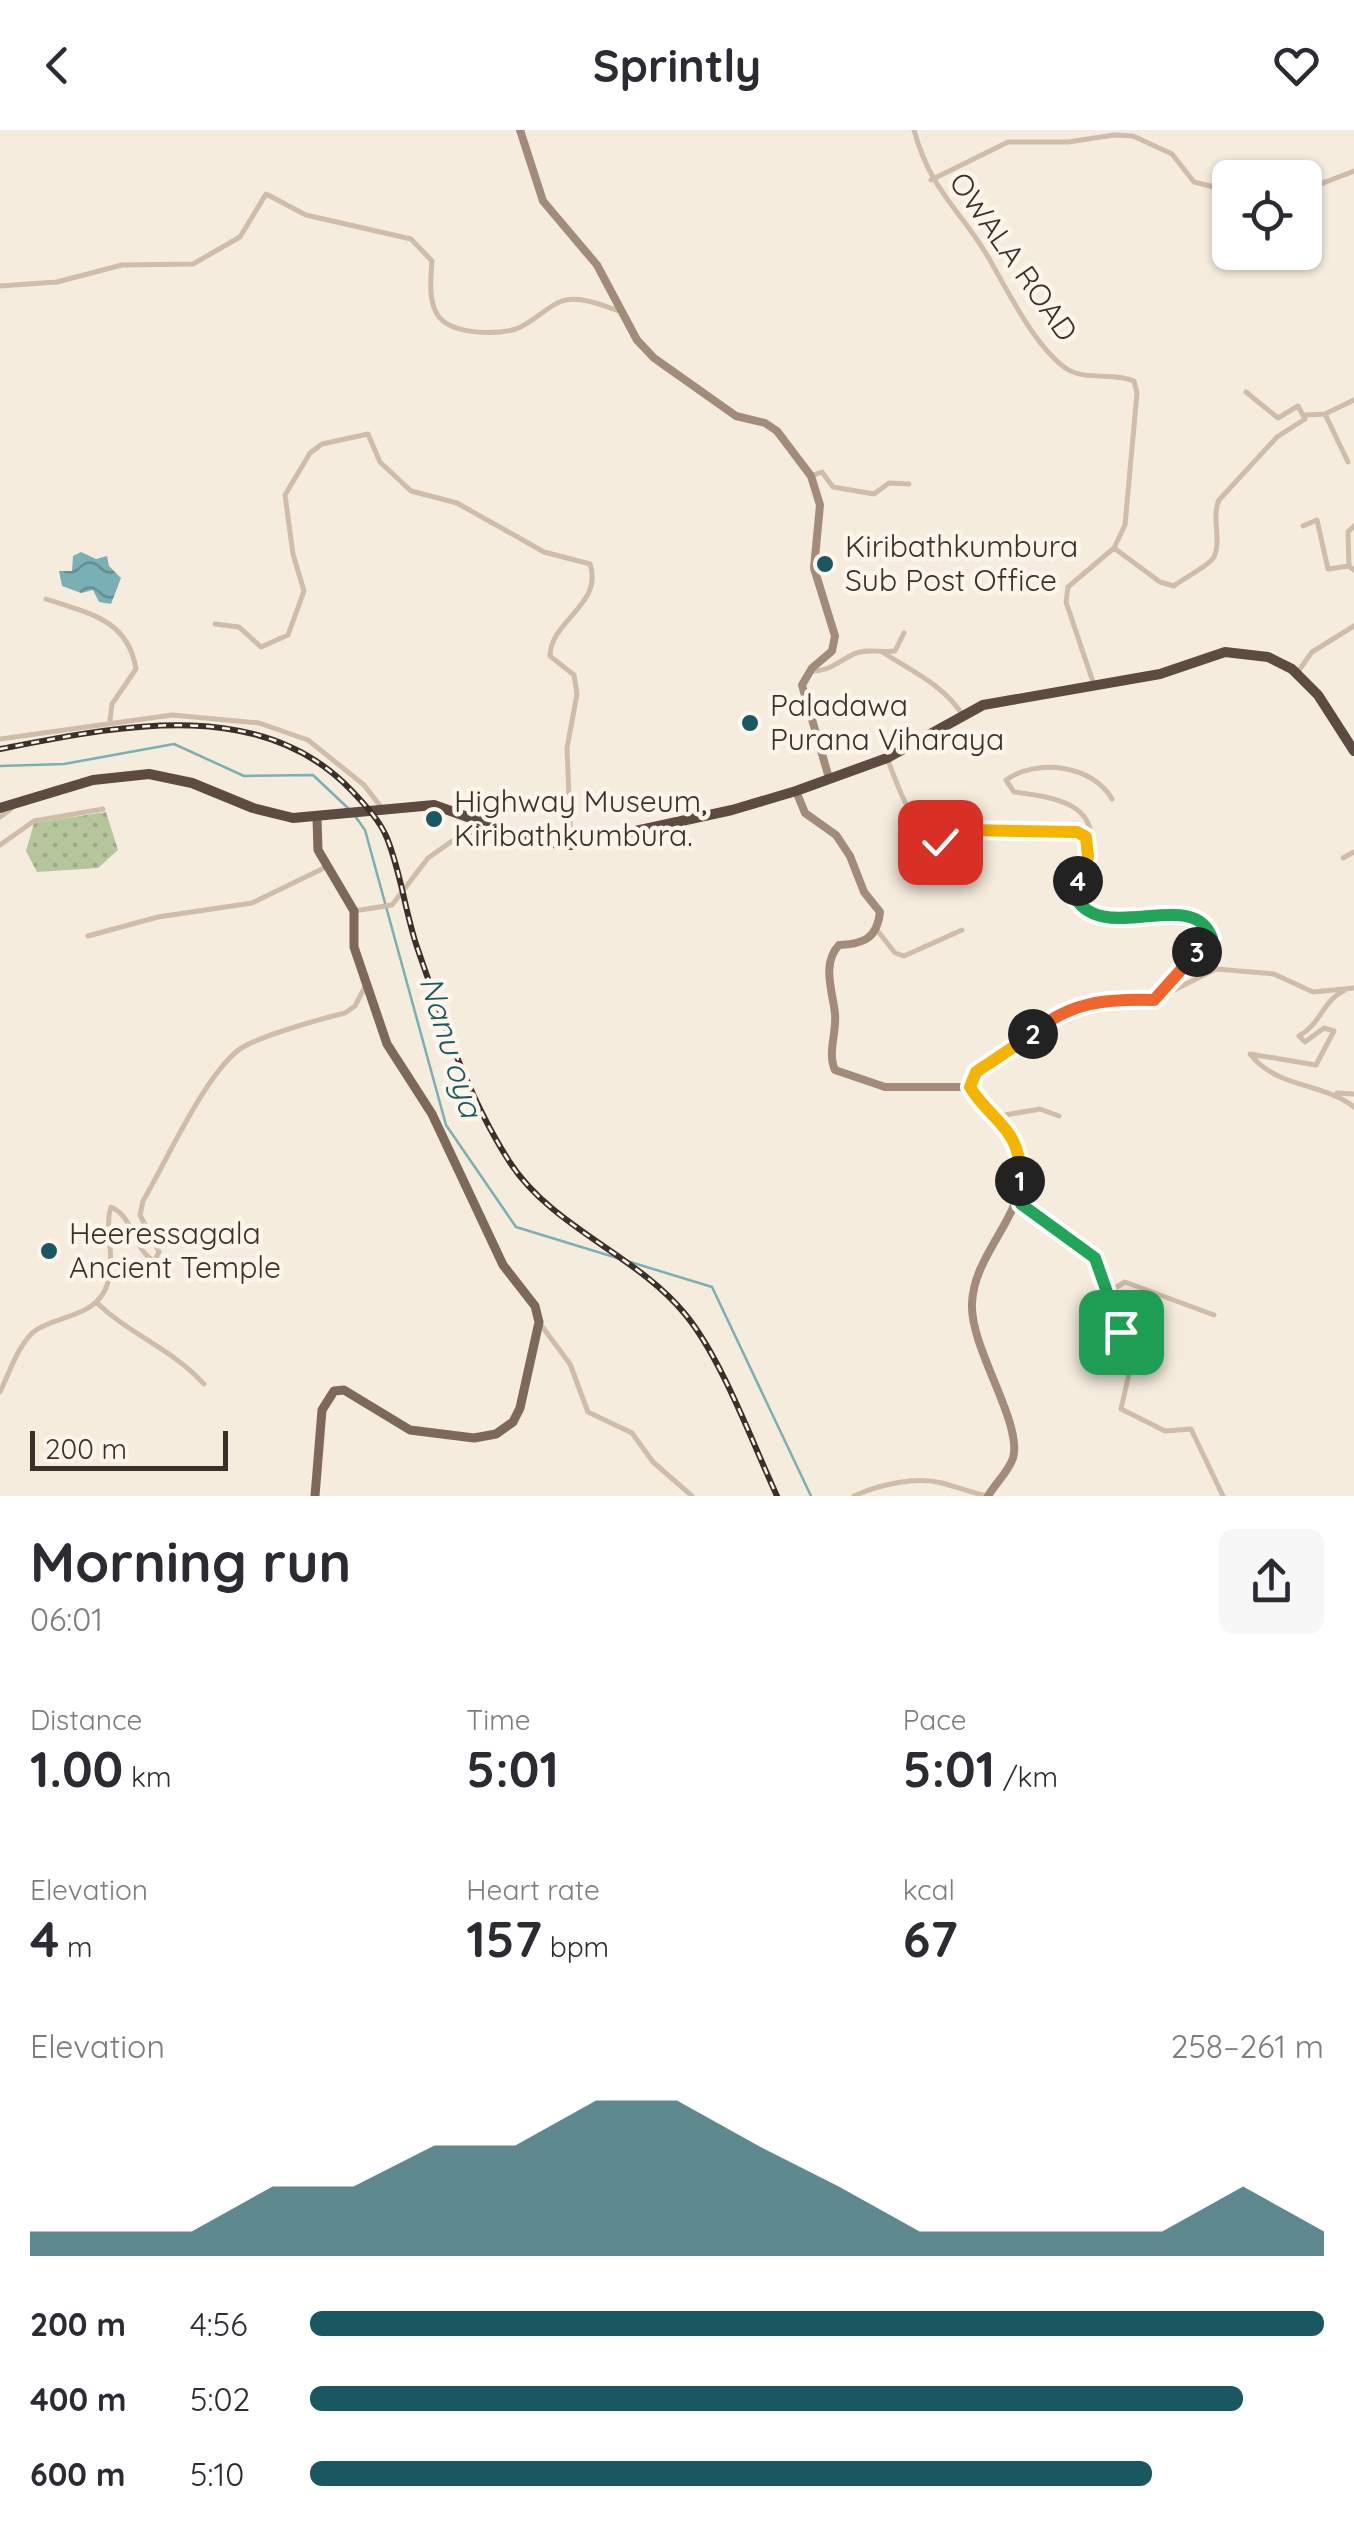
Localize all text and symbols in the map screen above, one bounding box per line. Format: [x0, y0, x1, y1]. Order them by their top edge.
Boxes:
text: Sprintly [593, 37, 761, 93]
icon: back [30, 38, 85, 93]
icon: heart [1269, 38, 1324, 93]
map controls [1212, 160, 1322, 270]
button: locate [1212, 160, 1322, 270]
street label: OWALA ROAD [942, 165, 1086, 348]
place label: Kiribathkumbura Sub Post Office [845, 527, 1078, 599]
marker: Kiribathkumbura Sub Post Office [814, 553, 836, 575]
place label: Paladawa Purana Viharaya [770, 686, 1004, 758]
marker: Paladawa Purana Viharaya [739, 712, 761, 734]
place label: Highway Museum, Kiribathkumbura. [454, 782, 707, 854]
pin [898, 800, 983, 885]
marker: Highway Museum, Kiribathkumbura. [423, 808, 445, 830]
icon: check [913, 815, 968, 870]
pin: 4 [1053, 856, 1103, 906]
text: 4 [1070, 863, 1086, 898]
pin: 3 [1172, 927, 1222, 977]
text: 3 [1189, 934, 1205, 969]
water label: Nanu oya [412, 972, 493, 1123]
pin: 2 [1008, 1009, 1058, 1059]
text: 2 [1025, 1016, 1041, 1051]
pin: 1 [995, 1156, 1045, 1206]
text: 1 [1015, 1163, 1025, 1198]
place label: Heeressagala Ancient Temple [69, 1214, 281, 1286]
marker: Heeressagala Ancient Temple [38, 1240, 60, 1262]
pin [1079, 1290, 1164, 1375]
icon: arrive [1094, 1305, 1149, 1360]
scale bar [30, 1426, 228, 1470]
text: 200 m [45, 1431, 127, 1466]
text: Morning run [30, 1527, 351, 1596]
button: share [1219, 1529, 1324, 1634]
text: 06:01 [30, 1599, 103, 1639]
text: Distance [30, 1702, 142, 1737]
text: Time [466, 1702, 531, 1737]
text: Pace [903, 1702, 967, 1737]
text: 1.00 [30, 1737, 123, 1800]
text: 5:01 [466, 1737, 559, 1800]
text: 5:01 [903, 1737, 995, 1800]
text: km [123, 1759, 171, 1794]
text: /km [995, 1759, 1058, 1794]
text: Elevation [30, 1872, 148, 1907]
text: Heart rate [466, 1872, 600, 1907]
text: kcal [903, 1872, 955, 1907]
text: 4 [30, 1907, 59, 1970]
text: 157 [466, 1907, 542, 1970]
text: 67 [903, 1907, 958, 1970]
text: m [59, 1929, 93, 1964]
text: bpm [542, 1929, 609, 1964]
text: Elevation [30, 2026, 165, 2066]
text: 258–261 m [1171, 2026, 1324, 2066]
text: 200 m [30, 2304, 126, 2344]
text: 4:56 [190, 2304, 248, 2344]
text: 400 m [30, 2379, 127, 2419]
text: 5:02 [190, 2379, 250, 2419]
text: 600 m [30, 2454, 125, 2494]
text: 5:10 [190, 2454, 244, 2494]

